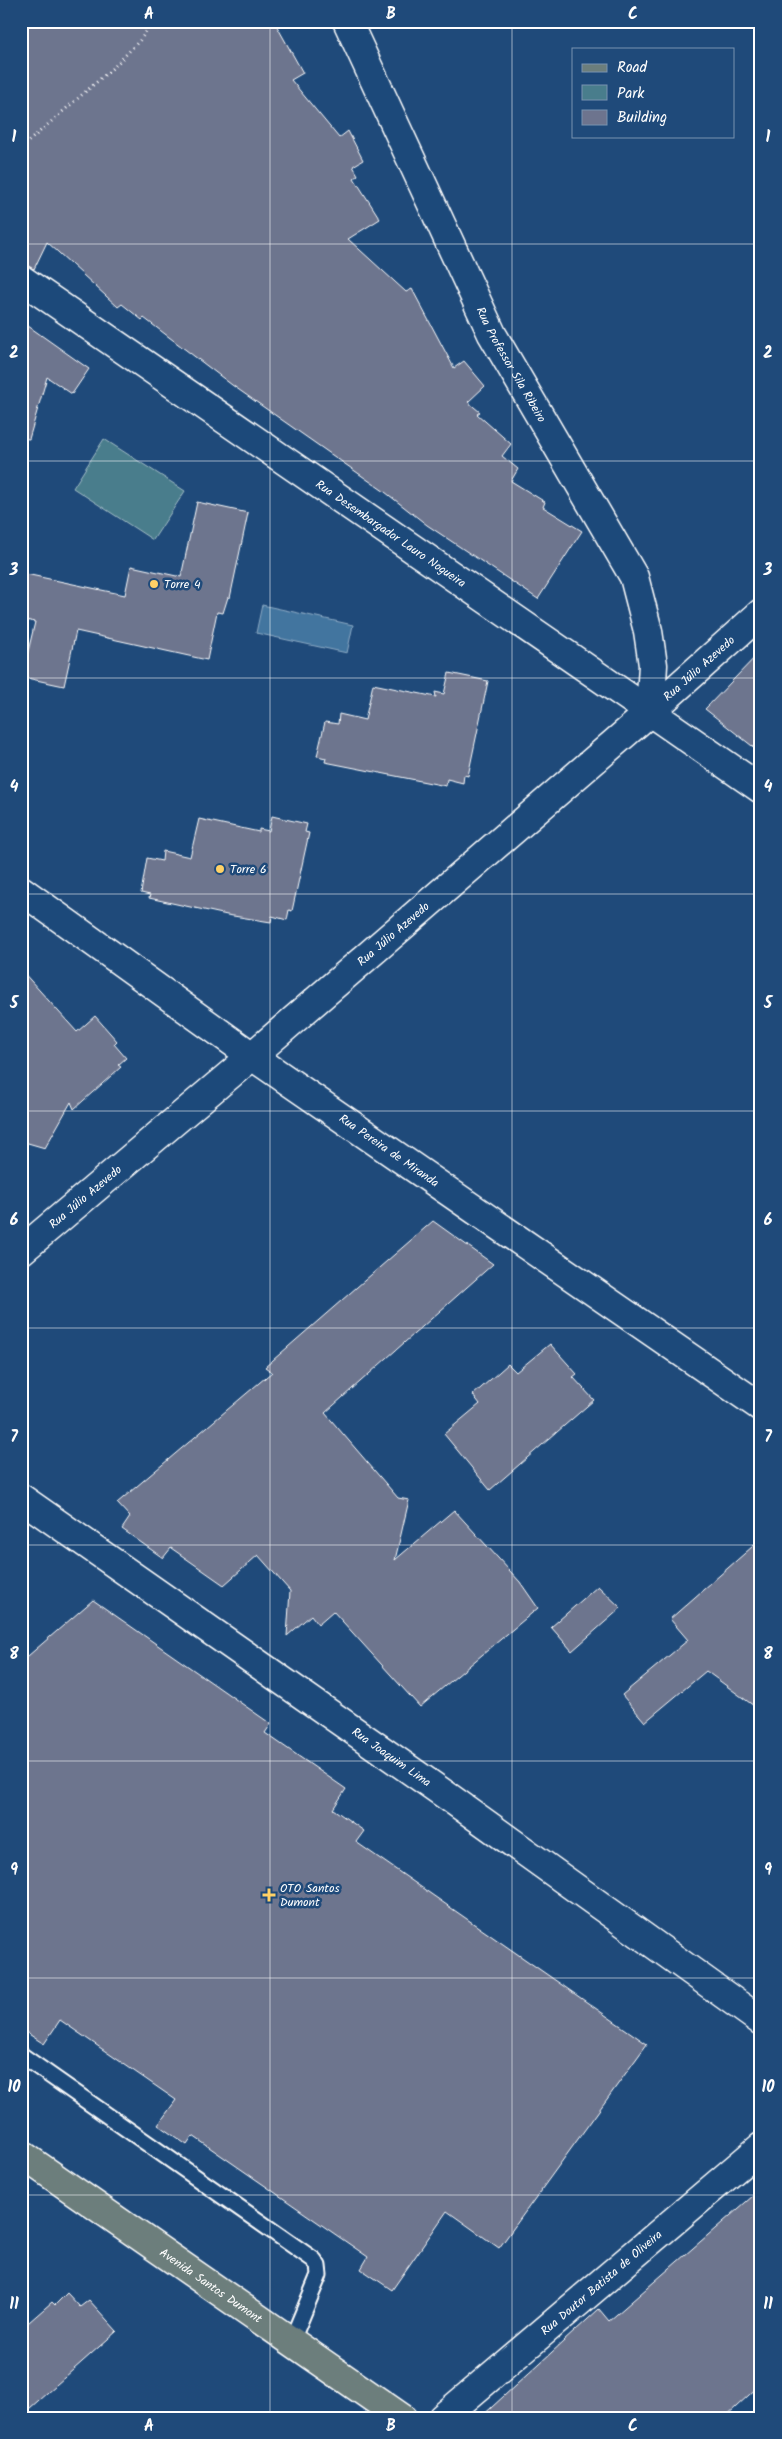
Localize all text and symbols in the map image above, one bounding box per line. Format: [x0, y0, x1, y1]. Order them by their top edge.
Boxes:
text: A [144, 2, 154, 27]
text: B [386, 2, 396, 27]
text: C [628, 2, 638, 27]
legend [572, 48, 734, 138]
text: Road [617, 56, 648, 80]
text: Park [617, 82, 645, 106]
text: Building [617, 106, 667, 130]
text: 1 [12, 125, 17, 150]
text: 1 [766, 125, 771, 150]
street label: Rua Professor Sila Ribeiro [471, 304, 551, 426]
text: 2 [9, 341, 19, 366]
text: 2 [763, 341, 773, 366]
street label: Rua Desembargador Lauro Nogueira [312, 475, 470, 592]
text: 3 [9, 558, 19, 583]
text: 3 [763, 558, 773, 583]
place label: Torre 4 [164, 575, 201, 594]
marker: Torre 4 [148, 578, 160, 590]
street label: Rua Júlio Azevedo [659, 631, 739, 706]
text: 4 [10, 775, 19, 800]
text: 4 [764, 775, 773, 800]
place label: Torre 6 [230, 860, 267, 879]
marker: Torre 6 [214, 863, 226, 875]
street label: Rua Júlio Azevedo [353, 897, 434, 971]
text: 5 [9, 991, 20, 1016]
text: 5 [763, 991, 774, 1016]
street label: Rua Pereira de Miranda [335, 1109, 443, 1192]
street label: Rua Júlio Azevedo [44, 1160, 126, 1233]
text: 6 [10, 1208, 19, 1233]
text: 6 [764, 1208, 773, 1233]
text: 7 [10, 1425, 18, 1450]
text: 7 [764, 1425, 772, 1450]
text: 8 [9, 1642, 19, 1667]
text: 8 [763, 1642, 773, 1667]
street label: Rua Joaquim Lima [348, 1723, 435, 1792]
text: 9 [10, 1858, 18, 1883]
text: 9 [764, 1858, 772, 1883]
place label: OTO Santos Dumont [280, 1879, 340, 1912]
marker: OTO Santos Dumont [262, 1888, 276, 1902]
text: 10 [7, 2075, 21, 2100]
text: 10 [761, 2075, 775, 2100]
street label: Rua Doutor Batista de Oliveira [536, 2225, 667, 2340]
street label: Avenida Santos Dumont [156, 2243, 267, 2328]
text: 11 [9, 2292, 19, 2317]
text: 11 [763, 2292, 773, 2317]
text: A [144, 2414, 154, 2439]
text: B [386, 2414, 396, 2439]
text: C [628, 2414, 638, 2439]

